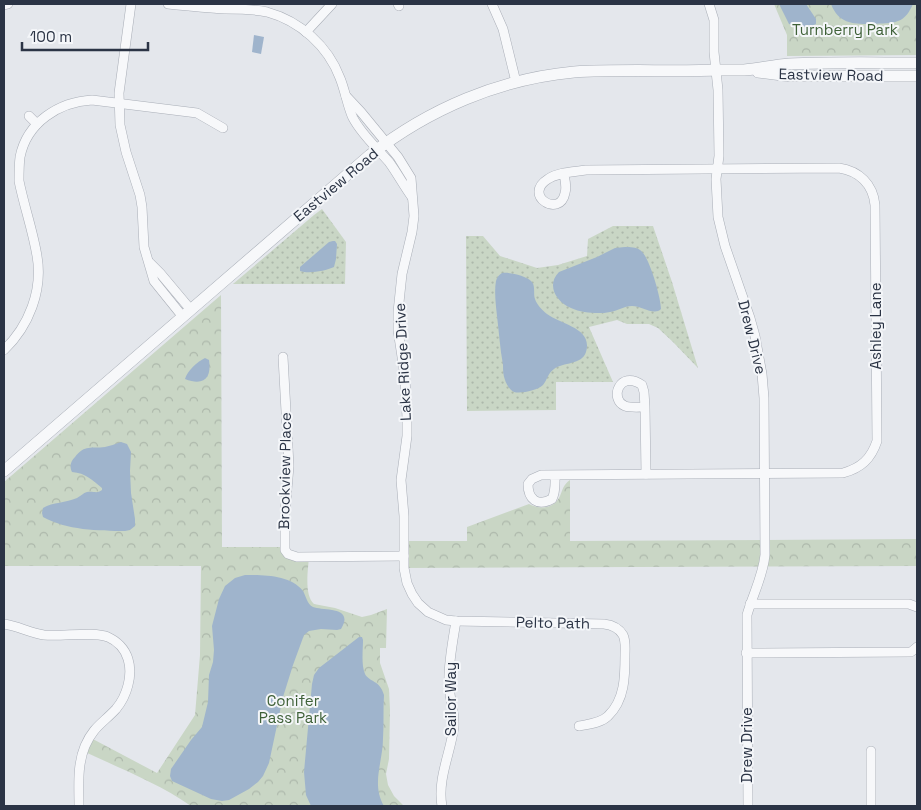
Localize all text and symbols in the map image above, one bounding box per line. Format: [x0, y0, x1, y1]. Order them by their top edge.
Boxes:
scale bar [22, 20, 149, 52]
park label: Turnberry Park [792, 20, 898, 39]
text: 100 m [30, 27, 72, 46]
street label: Eastview Road [778, 64, 884, 85]
street label: Eastview Road [289, 144, 382, 226]
street label: Ashley Lane [866, 282, 885, 370]
street label: Drew Drive [734, 298, 771, 376]
street label: Lake Ridge Drive [390, 302, 415, 422]
street label: Brookview Place [274, 412, 295, 530]
street label: Pelto Path [516, 612, 590, 633]
street label: Sailor Way [441, 662, 460, 736]
park label: Conifer Pass Park [259, 691, 327, 727]
street label: Drew Drive [737, 707, 756, 783]

